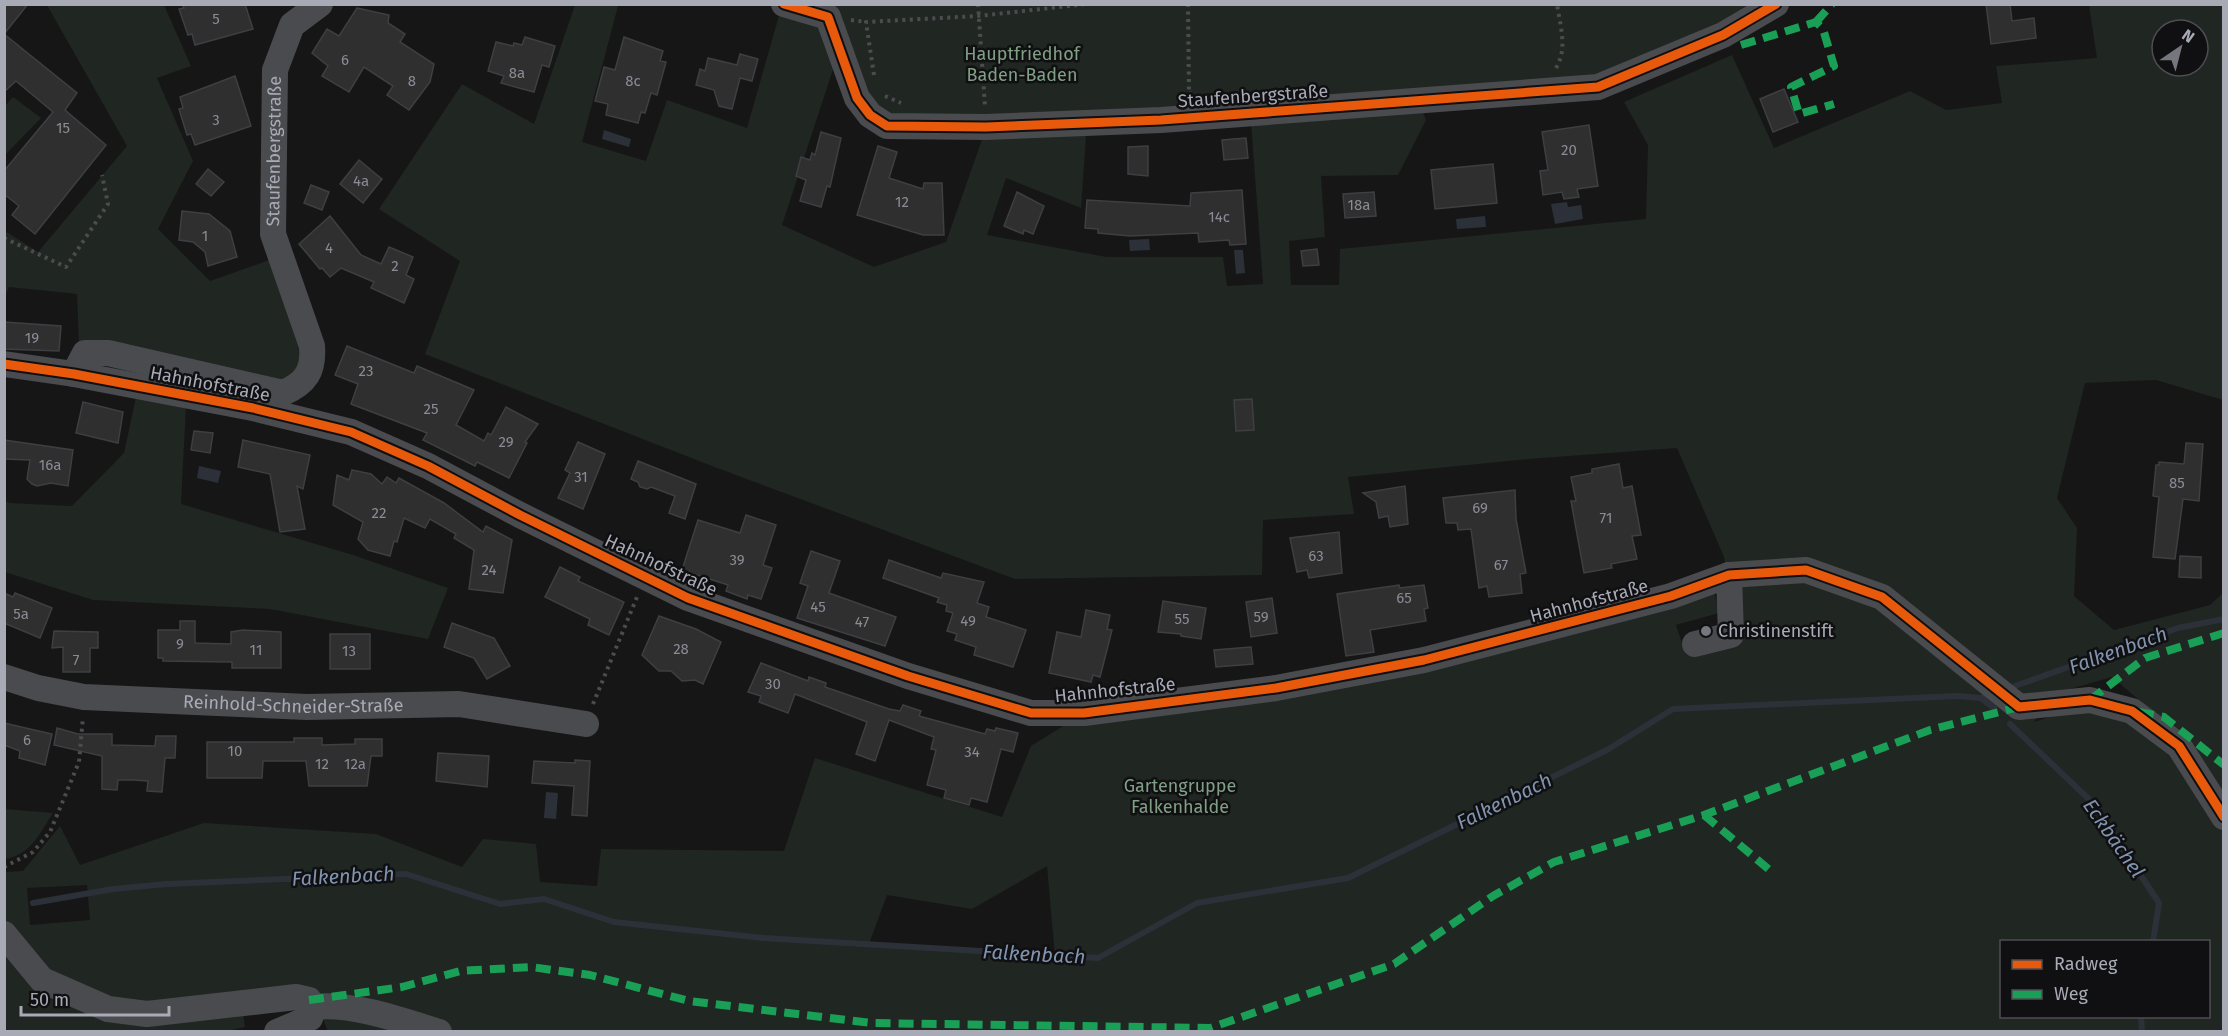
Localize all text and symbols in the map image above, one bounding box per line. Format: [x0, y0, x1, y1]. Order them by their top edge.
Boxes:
house number: 5 [212, 10, 220, 28]
north arrow [2150, 18, 2210, 78]
text: N [2179, 25, 2198, 47]
park label: Hauptfriedhof Baden-Baden [964, 43, 1082, 86]
house number: 6 [341, 51, 349, 69]
house number: 8a [509, 64, 525, 82]
house number: 8 [408, 72, 416, 90]
house number: 8c [625, 72, 641, 90]
street label: Staufenbergstraße [262, 76, 286, 227]
street label: Staufenbergstraße [1177, 80, 1329, 112]
house number: 3 [212, 111, 220, 129]
house number: 15 [56, 119, 70, 137]
house number: 20 [1561, 141, 1577, 159]
house number: 4a [353, 172, 369, 190]
house number: 12 [895, 193, 909, 211]
house number: 18a [1348, 196, 1370, 214]
house number: 14c [1208, 208, 1230, 226]
house number: 1 [202, 227, 208, 245]
house number: 4 [325, 239, 333, 257]
house number: 2 [391, 257, 399, 275]
house number: 19 [25, 329, 39, 347]
street label: Hahnhofstraße [148, 362, 272, 406]
house number: 23 [359, 362, 373, 380]
house number: 25 [424, 400, 438, 418]
house number: 29 [498, 433, 514, 451]
house number: 16a [39, 456, 61, 474]
house number: 31 [574, 468, 588, 486]
house number: 85 [2169, 474, 2185, 492]
house number: 69 [1472, 499, 1488, 517]
house number: 22 [372, 504, 386, 522]
house number: 71 [1600, 509, 1612, 527]
street label: Hahnhofstraße [601, 529, 721, 601]
house number: 63 [1308, 547, 1324, 565]
house number: 39 [729, 551, 745, 569]
house number: 67 [1494, 556, 1508, 574]
house number: 24 [481, 561, 497, 579]
street label: Hahnhofstraße [1527, 575, 1651, 627]
house number: 65 [1396, 589, 1412, 607]
house number: 45 [810, 598, 826, 616]
house number: 5a [13, 605, 29, 623]
house number: 59 [1253, 608, 1269, 626]
house number: 55 [1175, 610, 1189, 628]
house number: 49 [960, 612, 976, 630]
house number: 47 [855, 613, 869, 631]
place label: Christinenstift [1718, 620, 1834, 642]
water label: Falkenbach [2066, 621, 2170, 679]
marker: Christinenstift [1699, 624, 1713, 638]
house number: 9 [176, 635, 184, 653]
house number: 28 [673, 640, 689, 658]
house number: 11 [250, 641, 262, 659]
house number: 13 [342, 642, 356, 660]
house number: 7 [73, 651, 80, 669]
street label: Hahnhofstraße [1053, 673, 1177, 707]
house number: 30 [765, 675, 781, 693]
street label: Reinhold-Schneider-Straße [183, 690, 404, 718]
house number: 6 [23, 731, 31, 749]
house number: 10 [228, 742, 242, 760]
house number: 34 [964, 743, 980, 761]
house number: 12 [315, 755, 329, 773]
house number: 12a [344, 755, 366, 773]
water label: Falkenbach [1452, 768, 1556, 834]
park label: Gartengruppe Falkenhalde [1124, 775, 1236, 818]
water label: Eckbächel [2078, 794, 2150, 882]
water label: Falkenbach [291, 861, 395, 891]
water label: Falkenbach [982, 939, 1086, 969]
legend [2000, 940, 2210, 1018]
text: Radweg [2054, 953, 2118, 975]
scale bar [21, 979, 170, 1017]
text: Weg [2054, 983, 2088, 1005]
text: 50 m [30, 989, 69, 1011]

